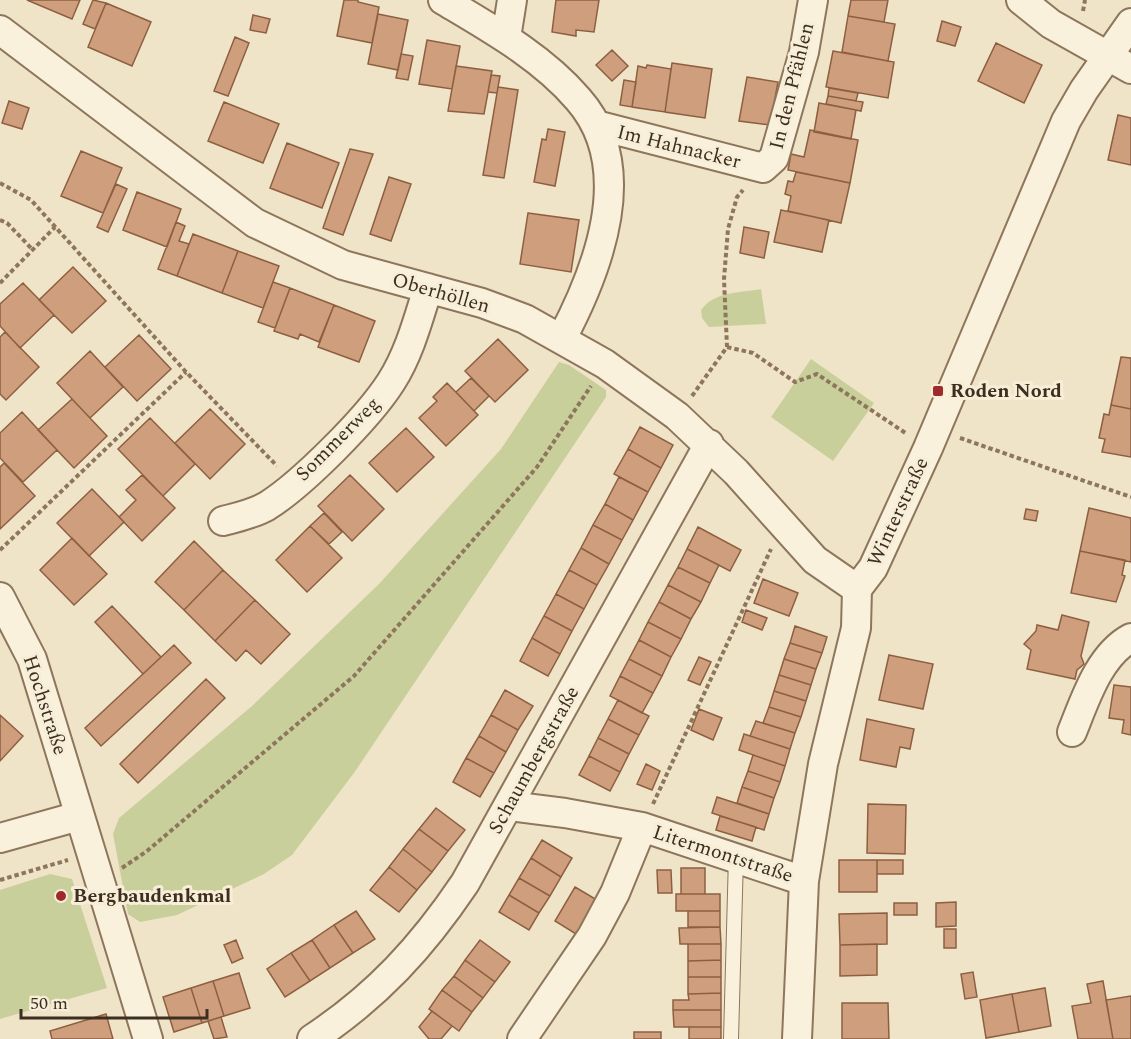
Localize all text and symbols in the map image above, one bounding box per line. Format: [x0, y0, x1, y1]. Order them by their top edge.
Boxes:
street label: In den Pfählen [762, 19, 822, 153]
street label: Im Hahnacker [614, 117, 744, 177]
street label: Oberhöllen [389, 265, 493, 321]
place label: Roden Nord [950, 376, 1062, 406]
marker: Roden Nord [931, 384, 945, 398]
street label: Sommerweg [289, 390, 387, 488]
street label: Winterstraße [860, 452, 936, 572]
street label: Hochstraße [15, 651, 75, 759]
street label: Schaumbergstraße [481, 680, 587, 840]
street label: Litermontstraße [649, 817, 797, 891]
place label: Bergbaudenkmal [73, 881, 231, 911]
marker: Bergbaudenkmal [54, 889, 68, 903]
scale bar [21, 982, 207, 1020]
text: 50 m [30, 990, 68, 1017]

